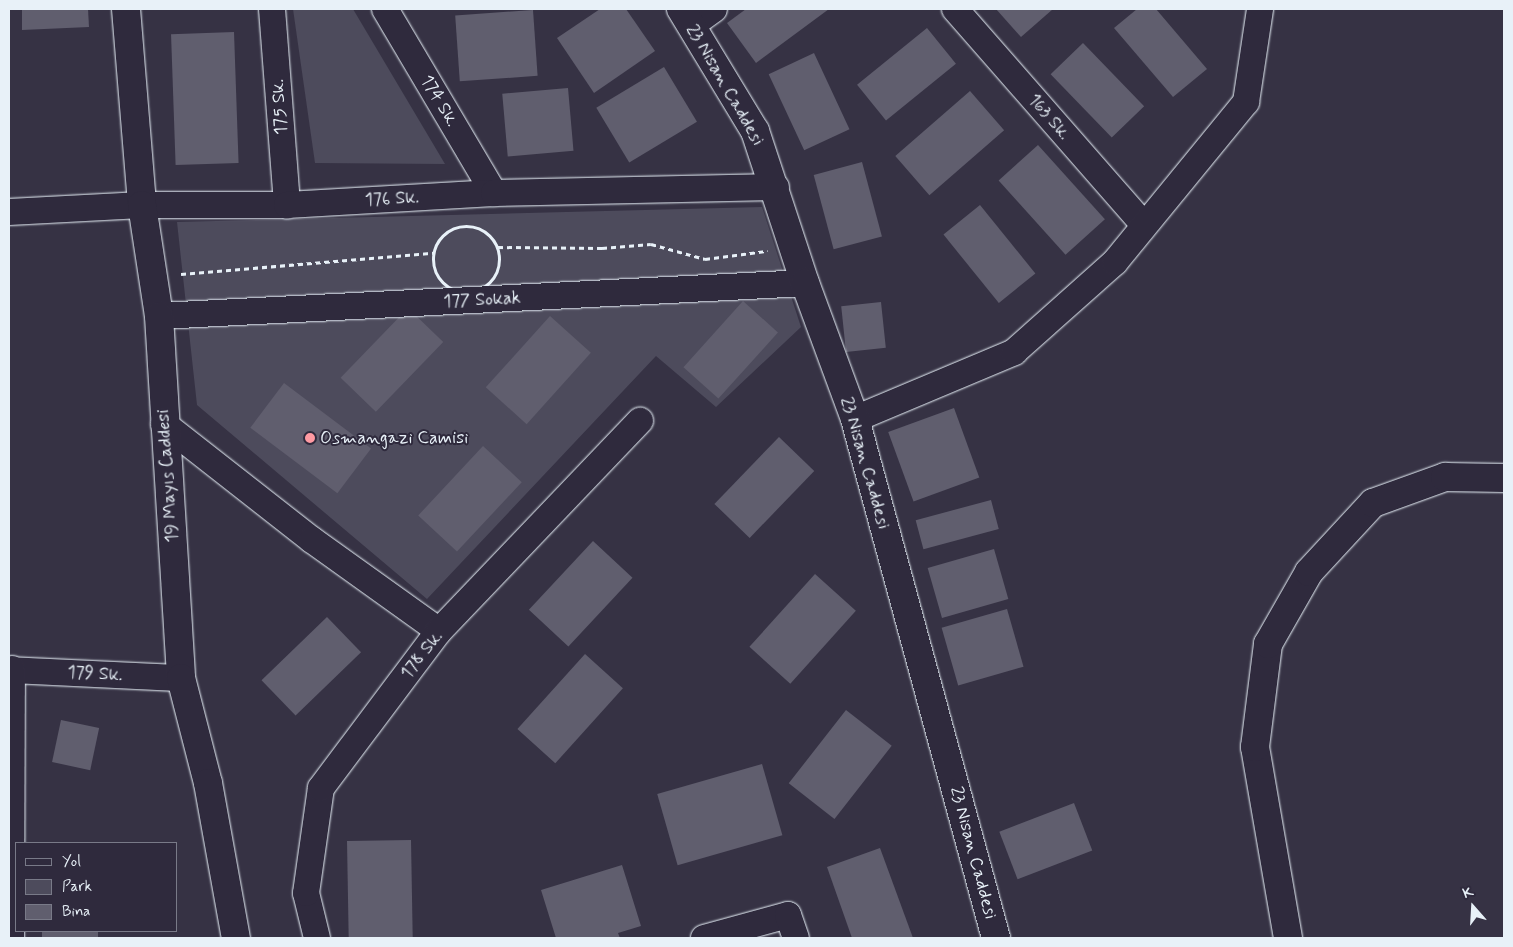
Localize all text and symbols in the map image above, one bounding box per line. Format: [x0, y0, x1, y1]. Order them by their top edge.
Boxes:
street label: 23 Nisan Caddesi [682, 21, 768, 149]
street label: 174 Sk. [415, 71, 463, 131]
street label: 175 Sk. [267, 78, 293, 136]
street label: 163 Sk. [1023, 90, 1075, 144]
street label: 176 Sk. [364, 187, 420, 211]
street label: 177 Sokak [443, 287, 521, 313]
street label: 23 Nisan Caddesi [836, 395, 894, 531]
street label: 19 Mayıs Caddesi [152, 407, 184, 545]
place label: Osmangazi Camisi [320, 427, 472, 449]
marker: Osmangazi Camisi [304, 432, 316, 444]
street label: 178 Sk. [396, 626, 448, 684]
street label: 179 Sk. [67, 662, 123, 686]
street label: 23 Nisan Caddesi [945, 785, 1001, 921]
legend [15, 842, 178, 932]
text: Yol [62, 852, 81, 872]
text: Park [62, 877, 92, 897]
north arrow [1448, 882, 1498, 932]
text: K [1461, 883, 1476, 903]
text: Bina [62, 902, 90, 922]

